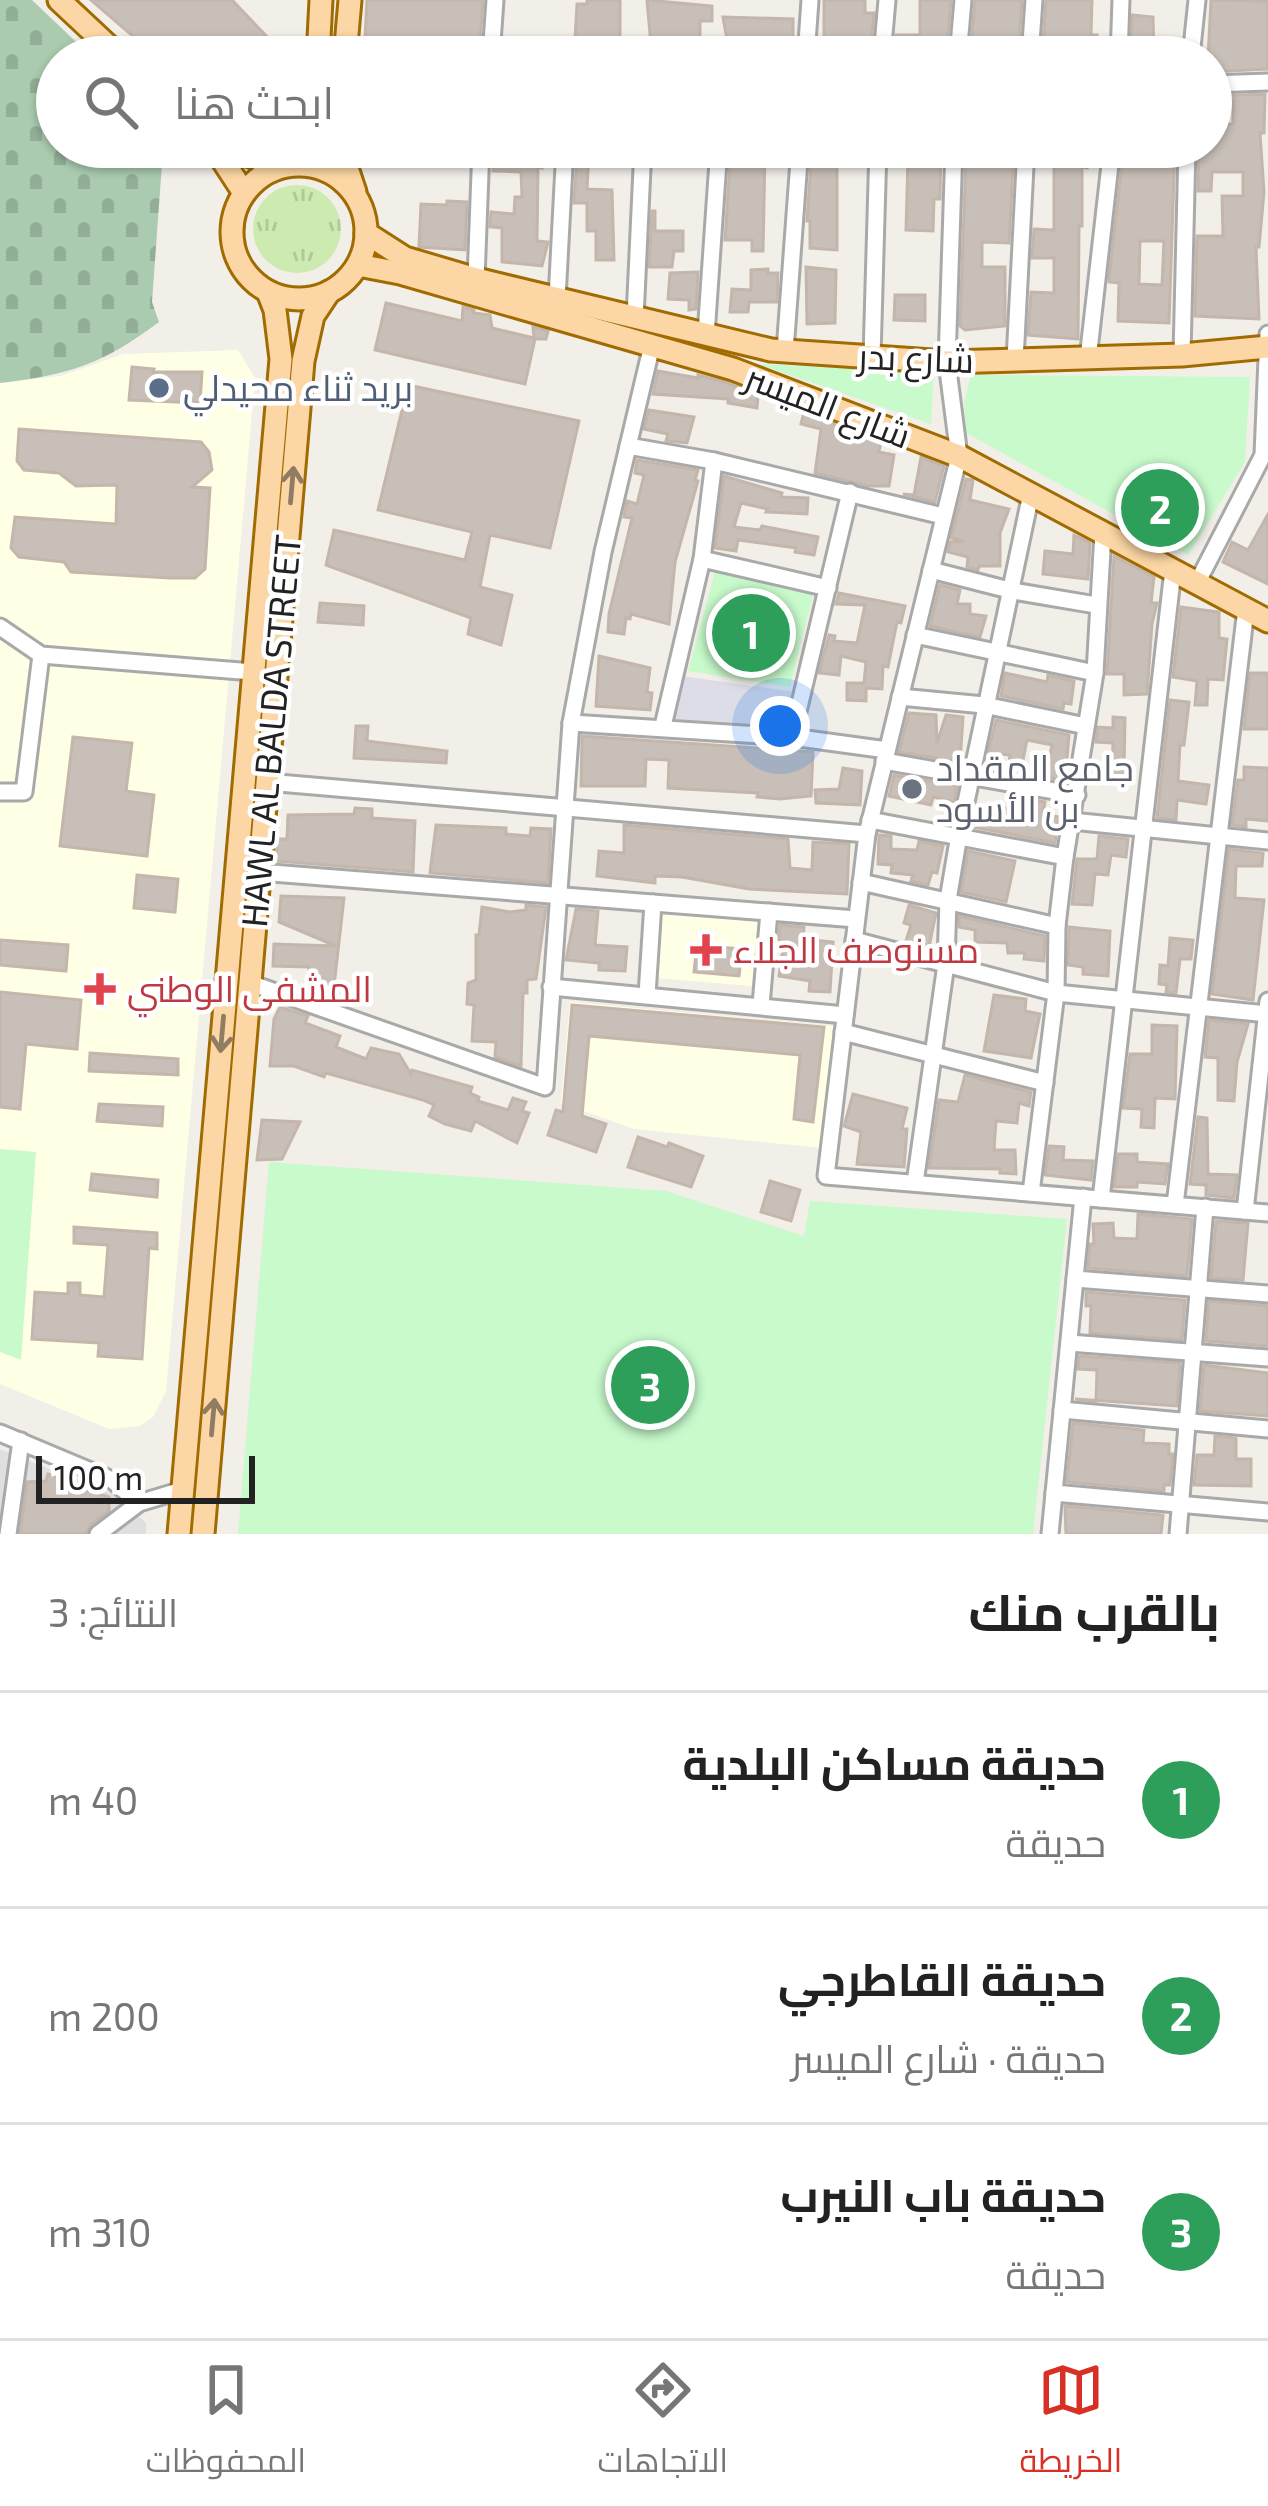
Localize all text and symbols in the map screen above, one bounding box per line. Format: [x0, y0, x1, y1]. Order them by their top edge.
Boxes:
search box [36, 36, 1232, 168]
icon: search [78, 69, 144, 135]
text: ابحث هنا [174, 74, 334, 128]
street label: شارع بدر [855, 333, 975, 385]
street label: شارع الميسر [736, 353, 917, 460]
place label: بريد ثناء محيدلي [183, 365, 413, 417]
marker: بريد ثناء محيدلي [146, 375, 172, 401]
pin: 2 [1121, 463, 1199, 553]
one-way arrow [281, 466, 304, 505]
street label: HAWL AL BALDA STREET [231, 533, 308, 929]
pin: 1 [712, 588, 790, 678]
your location [750, 696, 810, 756]
place label: جامع المقداد بن الأسود [936, 745, 1134, 831]
marker: جامع المقداد بن الأسود [899, 776, 925, 802]
place label: مسنوصف الجلاء [733, 927, 979, 971]
marker: مسنوصف الجلاء [690, 934, 722, 966]
place label: المشفى الوطني [127, 966, 372, 1018]
marker: المشفى الوطني [84, 973, 116, 1005]
one-way arrow [210, 1014, 233, 1053]
pin: 3 [611, 1340, 689, 1430]
one-way arrow [202, 1398, 225, 1437]
scale bar [36, 1450, 255, 1503]
text: 100 m [54, 1457, 143, 1497]
text: بالقرب منك [968, 1580, 1220, 1641]
text: النتائج: 3 [48, 1588, 178, 1635]
text: حديقة مساكن البلدية [683, 1735, 1106, 1789]
text: 40 m [48, 1776, 138, 1823]
text: 1 [1173, 1776, 1189, 1823]
text: حديقة [1006, 1818, 1106, 1865]
text: حديقة القاطرجي [778, 1951, 1106, 2005]
text: 200 m [48, 1992, 160, 2039]
text: 2 [1170, 1992, 1192, 2039]
text: حديقة · شارع الميسر [791, 2034, 1106, 2081]
text: حديقة باب النيرب [780, 2167, 1106, 2221]
text: 310 m [48, 2208, 152, 2255]
text: 3 [1170, 2208, 1192, 2255]
text: حديقة [1006, 2250, 1106, 2297]
tab: المحفوظات [146, 2357, 306, 2491]
tab: الاتجاهات [598, 2357, 728, 2491]
tab: الخريطة [1019, 2357, 1122, 2491]

